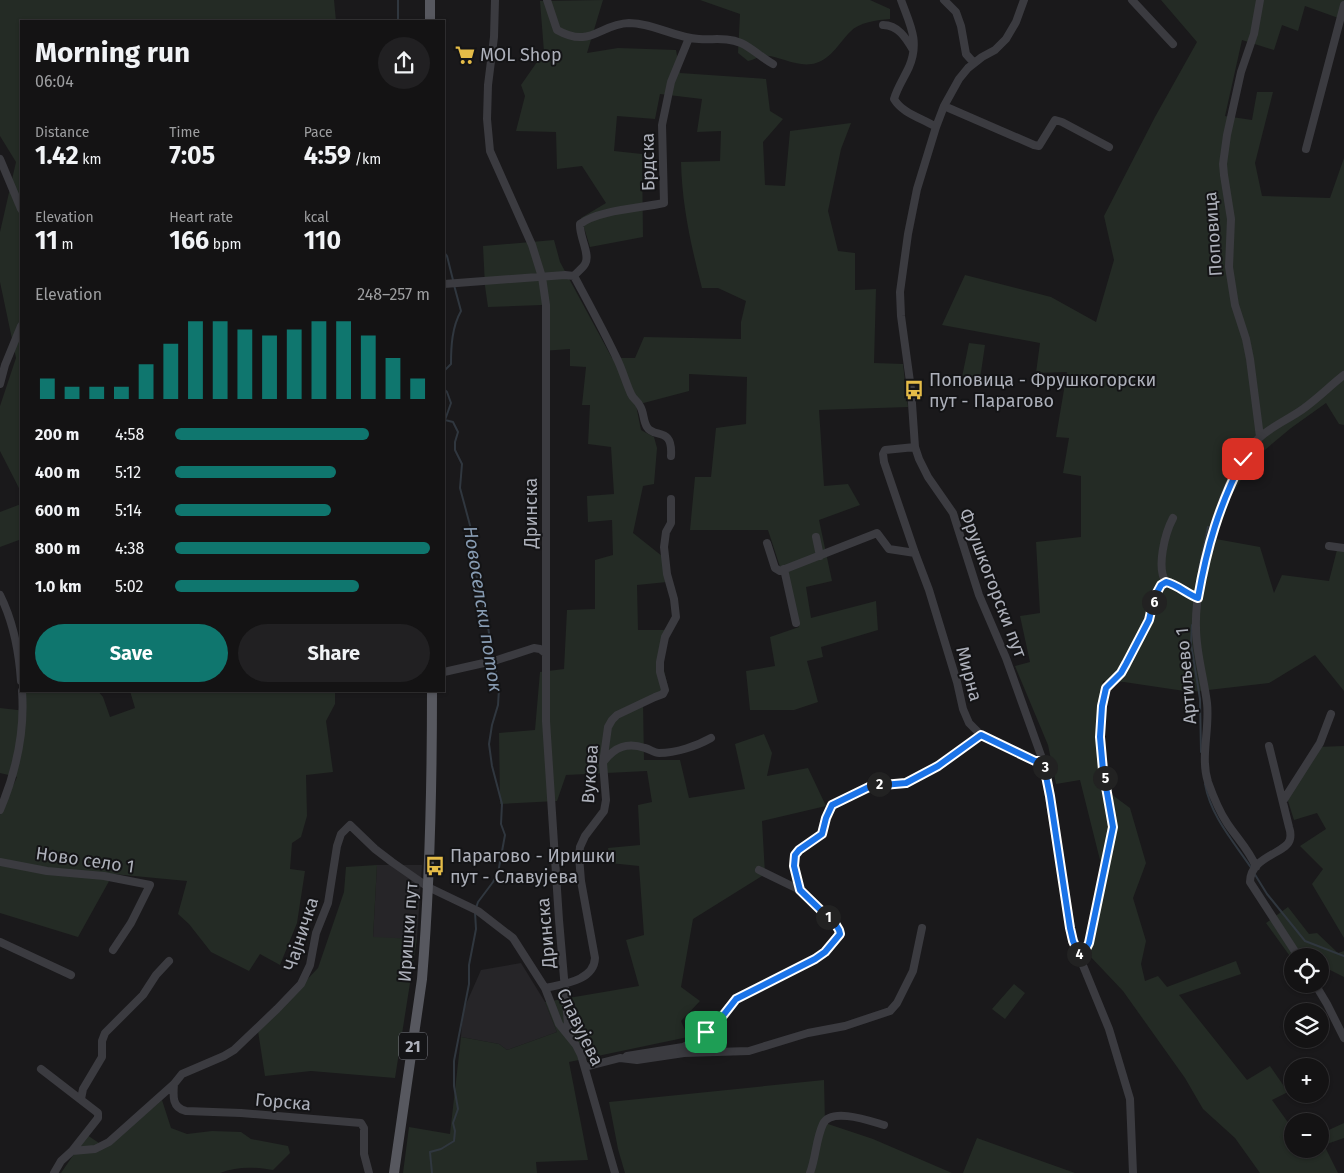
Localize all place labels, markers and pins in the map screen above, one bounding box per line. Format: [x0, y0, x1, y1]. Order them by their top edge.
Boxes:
supermarket icon: MOL Shop [454, 44, 476, 66]
place label: MOL Shop [480, 44, 562, 66]
place label: Поповица - Фрушкогорски пут - Парагово [929, 369, 1156, 412]
bus stop icon: Поповица - Фрушкогорски пут - Парагово [903, 379, 925, 401]
pin [1222, 438, 1264, 480]
pin: 6 [1142, 590, 1166, 614]
pin: 3 [1032, 754, 1058, 780]
pin: 5 [1092, 766, 1118, 790]
pin: 2 [866, 772, 892, 796]
place label: Парагово - Иришки пут - Славујева [450, 845, 616, 888]
bus stop icon: Парагово - Иришки пут - Славујева [424, 855, 446, 877]
pin: 1 [816, 904, 840, 930]
pin: 4 [1066, 942, 1092, 966]
pin [685, 1011, 727, 1053]

